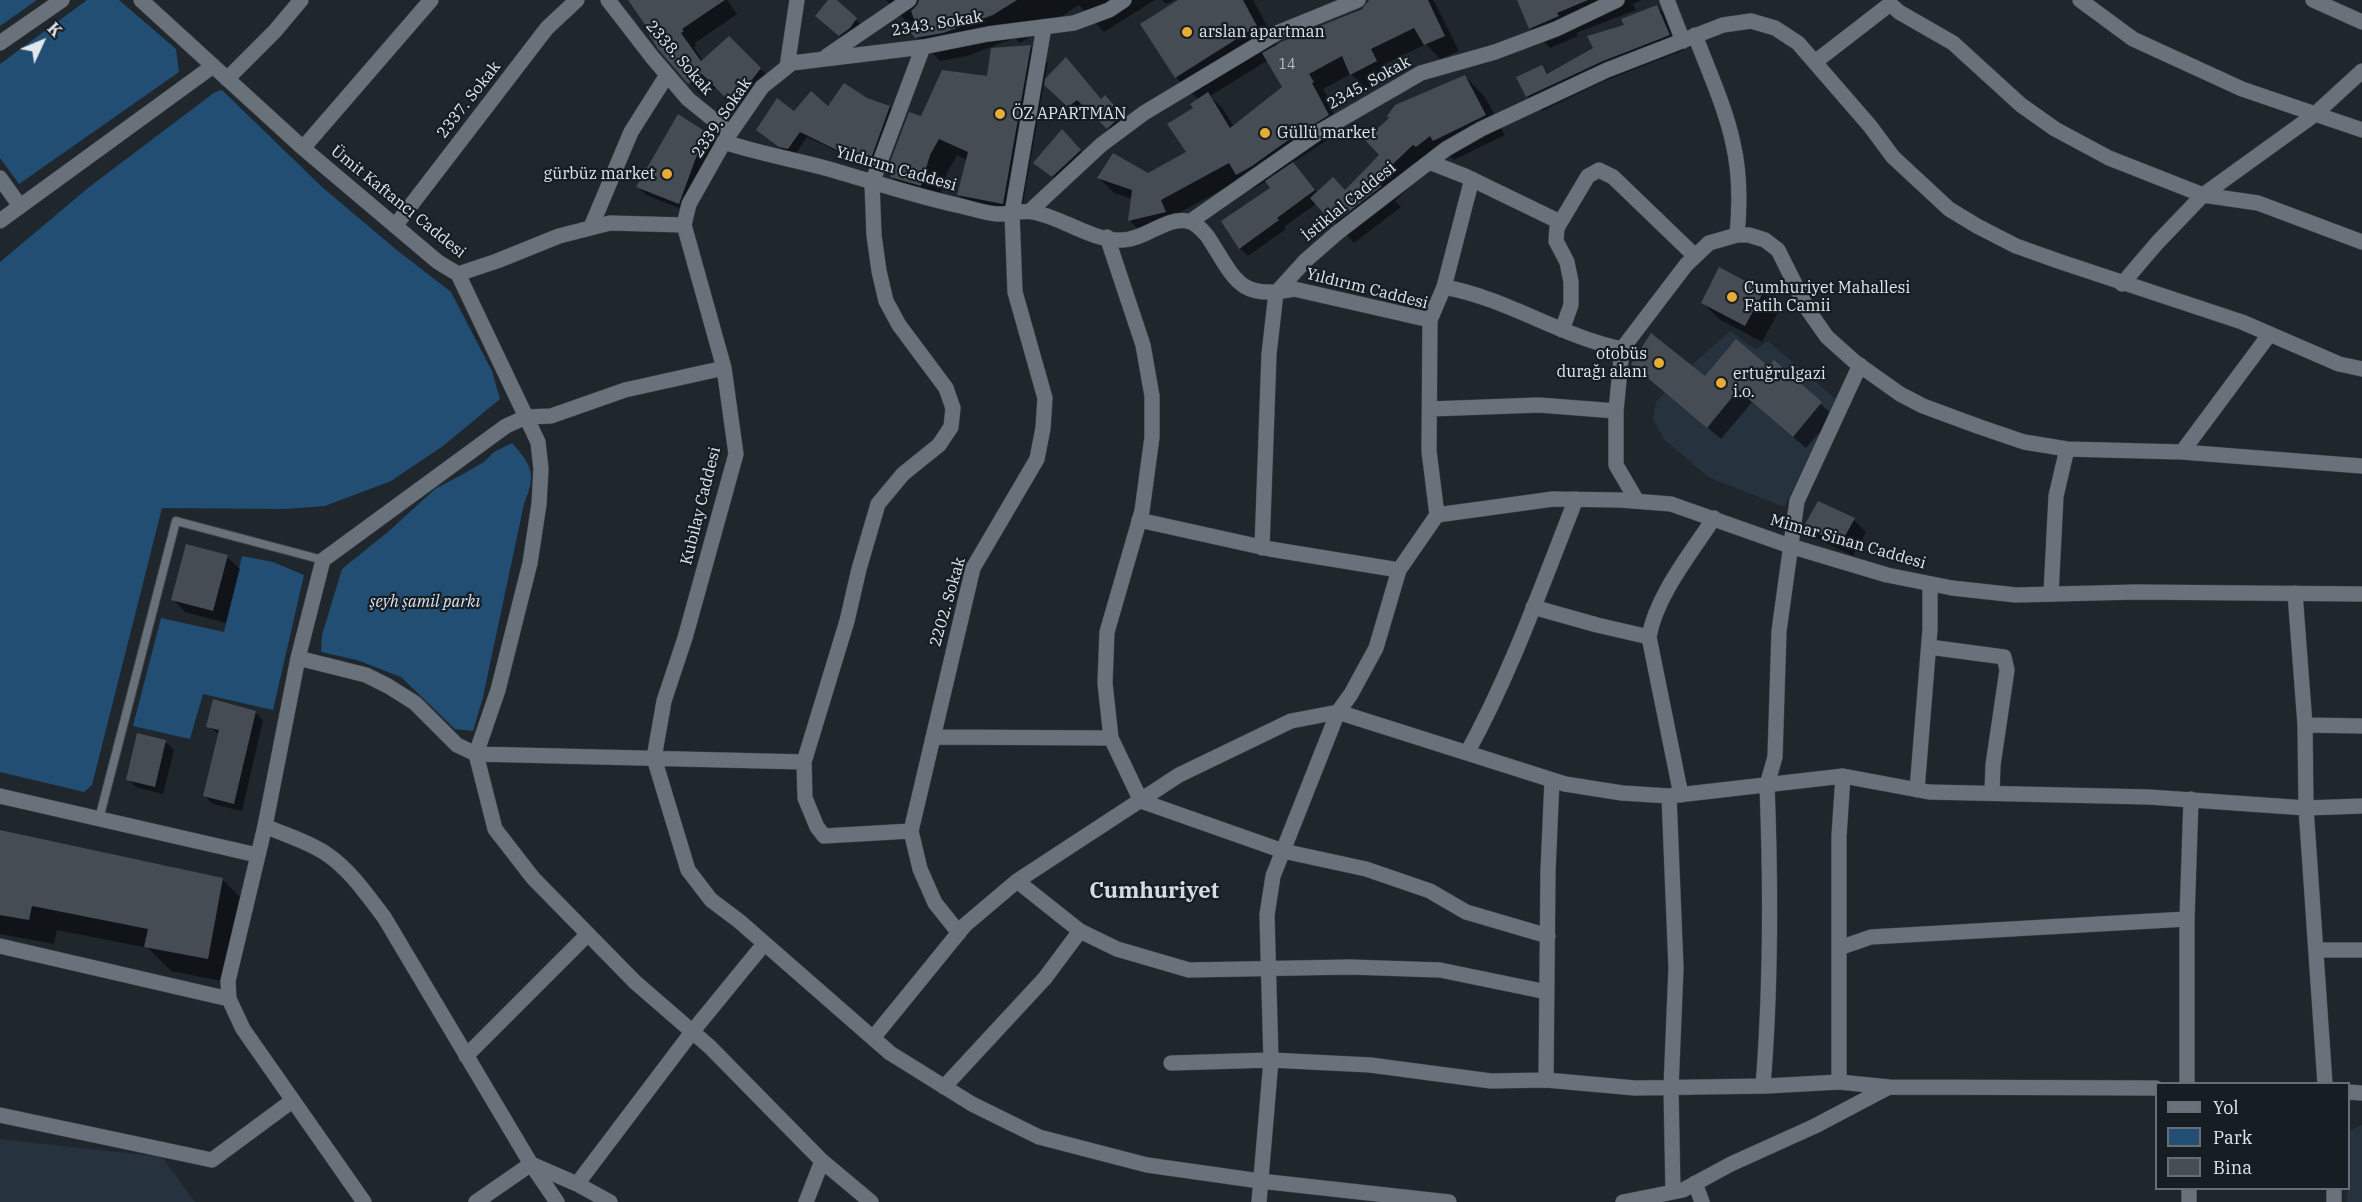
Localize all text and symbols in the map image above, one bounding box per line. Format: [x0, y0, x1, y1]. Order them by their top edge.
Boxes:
street label: 2343. Sokak [890, 7, 984, 41]
north arrow [12, 12, 72, 72]
street label: 2338. Sokak [641, 17, 717, 99]
text: K [43, 18, 66, 41]
place label: arslan apartman [1199, 22, 1325, 42]
marker: arslan apartman [1180, 25, 1194, 39]
street label: 2345. Sokak [1324, 52, 1414, 114]
house number: 14 [1279, 57, 1295, 73]
street label: 2337. Sokak [433, 58, 505, 142]
street label: 2339. Sokak [688, 74, 756, 162]
place label: ÖZ APARTMAN [1012, 104, 1127, 124]
marker: ÖZ APARTMAN [993, 107, 1007, 121]
place label: Güllü market [1277, 123, 1376, 143]
marker: Güllü market [1258, 126, 1272, 140]
street label: Ümit Kaftancı Caddesi [327, 142, 469, 262]
street label: Yıldırım Caddesi [833, 143, 959, 195]
street label: İstiklal Caddesi [1298, 158, 1400, 246]
place label: gürbüz market [544, 164, 655, 184]
marker: gürbüz market [660, 167, 674, 181]
street label: Yıldırım Caddesi [1304, 265, 1430, 313]
place label: Cumhuriyet Mahallesi Fatih Camii [1744, 278, 1910, 316]
marker: Cumhuriyet Mahallesi Fatih Camii [1725, 290, 1739, 304]
place label: otobüs durağı alanı [1557, 344, 1647, 382]
marker: otobüs durağı alanı [1652, 356, 1666, 370]
place label: ertuğrulgazi i.o. [1733, 364, 1826, 402]
marker: ertuğrulgazi i.o. [1714, 376, 1728, 390]
street label: Kubilay Caddesi [677, 445, 725, 567]
street label: Mimar Sinan Caddesi [1768, 511, 1928, 573]
street label: 2202. Sokak [926, 555, 970, 649]
park label: şeyh şamil parkı [370, 592, 480, 612]
district label: Cumhuriyet [1089, 879, 1219, 905]
legend [2155, 1082, 2350, 1190]
text: Yol [2213, 1096, 2239, 1119]
text: Park [2213, 1126, 2252, 1149]
text: Bina [2213, 1156, 2252, 1179]

